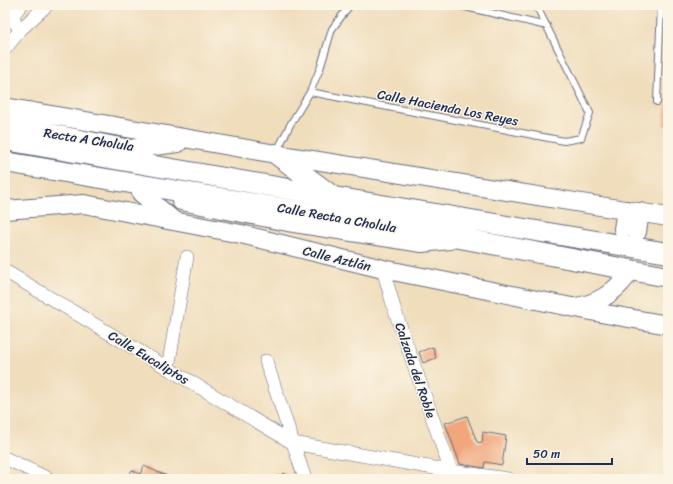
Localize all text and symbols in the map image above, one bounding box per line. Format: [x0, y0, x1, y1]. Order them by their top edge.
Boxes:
street label: Calle Hacienda Los Reyes [375, 83, 520, 132]
street label: Recta A Cholula [42, 121, 136, 158]
street label: Calle Recta a Cholula [276, 196, 399, 239]
street label: Calle Aztlán [300, 239, 374, 278]
street label: Calzada del Roble [388, 319, 443, 421]
street label: Calle Eucaliptos [104, 324, 195, 391]
scale bar [527, 440, 612, 466]
text: 50 m [533, 443, 560, 465]

